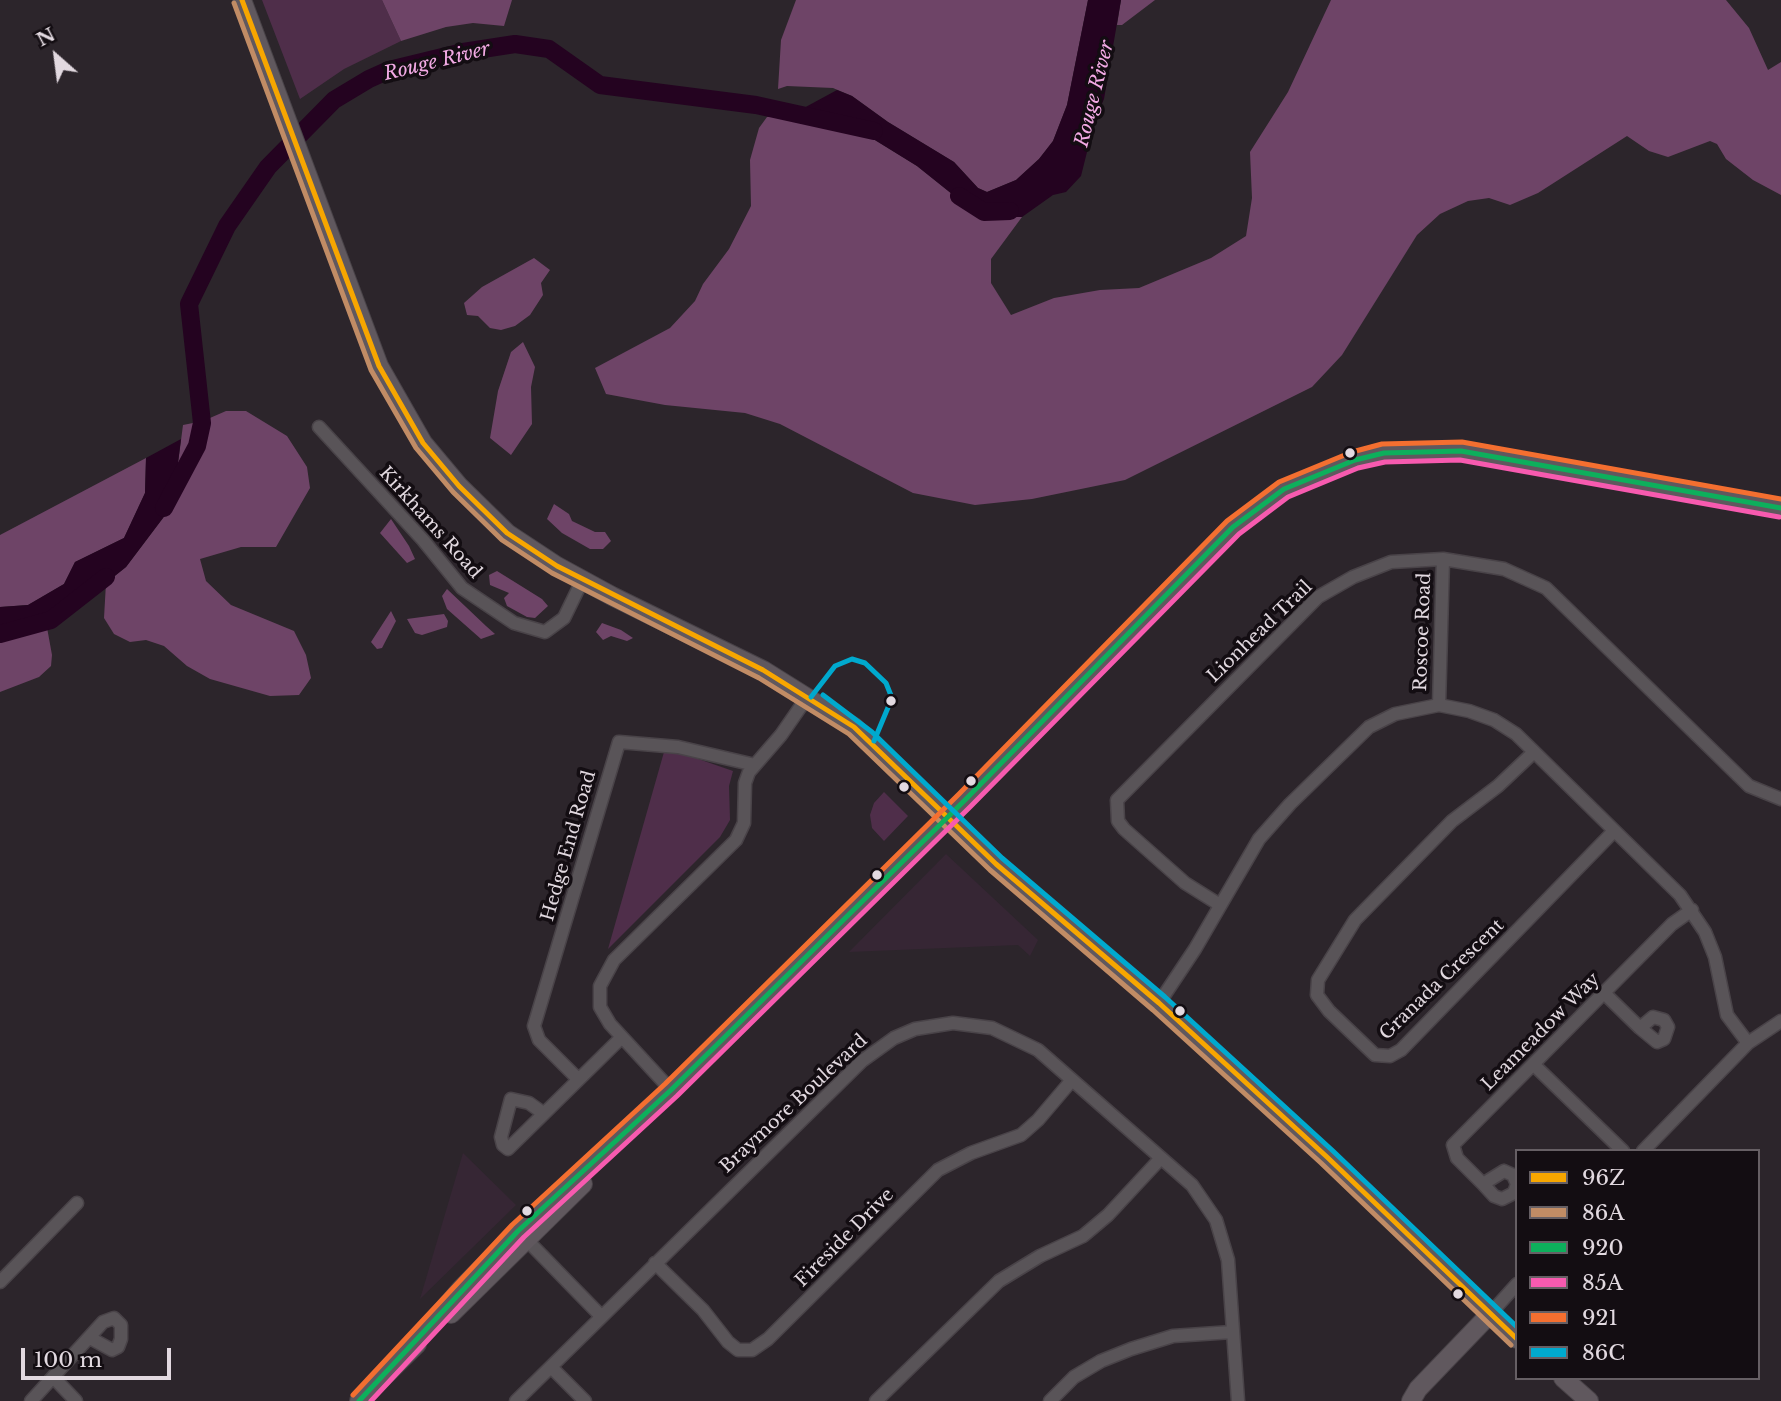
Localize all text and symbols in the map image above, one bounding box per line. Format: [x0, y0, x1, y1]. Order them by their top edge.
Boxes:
north arrow [21, 21, 91, 91]
text: N [33, 23, 59, 51]
water label: Rouge River [382, 38, 492, 86]
water label: Rouge River [1071, 39, 1119, 149]
unlabelled marker [1343, 446, 1357, 460]
street label: Kirkhams Road [374, 463, 486, 583]
street label: Roscoe Road [1410, 572, 1436, 692]
street label: Lionhead Trail [1203, 577, 1317, 687]
unlabelled marker [884, 694, 898, 708]
street label: Hedge End Road [537, 768, 601, 924]
unlabelled marker [964, 774, 978, 788]
unlabelled marker [897, 780, 911, 794]
unlabelled marker [870, 868, 884, 882]
street label: Granada Crescent [1375, 915, 1509, 1045]
street label: Leameadow Way [1478, 969, 1604, 1095]
unlabelled marker [1173, 1004, 1187, 1018]
street label: Braymore Boulevard [716, 1030, 872, 1178]
legend [1515, 1149, 1760, 1380]
text: 96Z [1582, 1165, 1625, 1191]
street label: Fireside Drive [791, 1184, 899, 1292]
text: 86A [1582, 1200, 1624, 1226]
unlabelled marker [520, 1204, 534, 1218]
text: 920 [1582, 1235, 1623, 1261]
text: 85A [1582, 1270, 1623, 1296]
unlabelled marker [1451, 1287, 1465, 1301]
text: 921 [1582, 1305, 1618, 1331]
scale bar [24, 1334, 175, 1378]
text: 86C [1582, 1340, 1625, 1366]
text: 100 m [34, 1347, 102, 1373]

